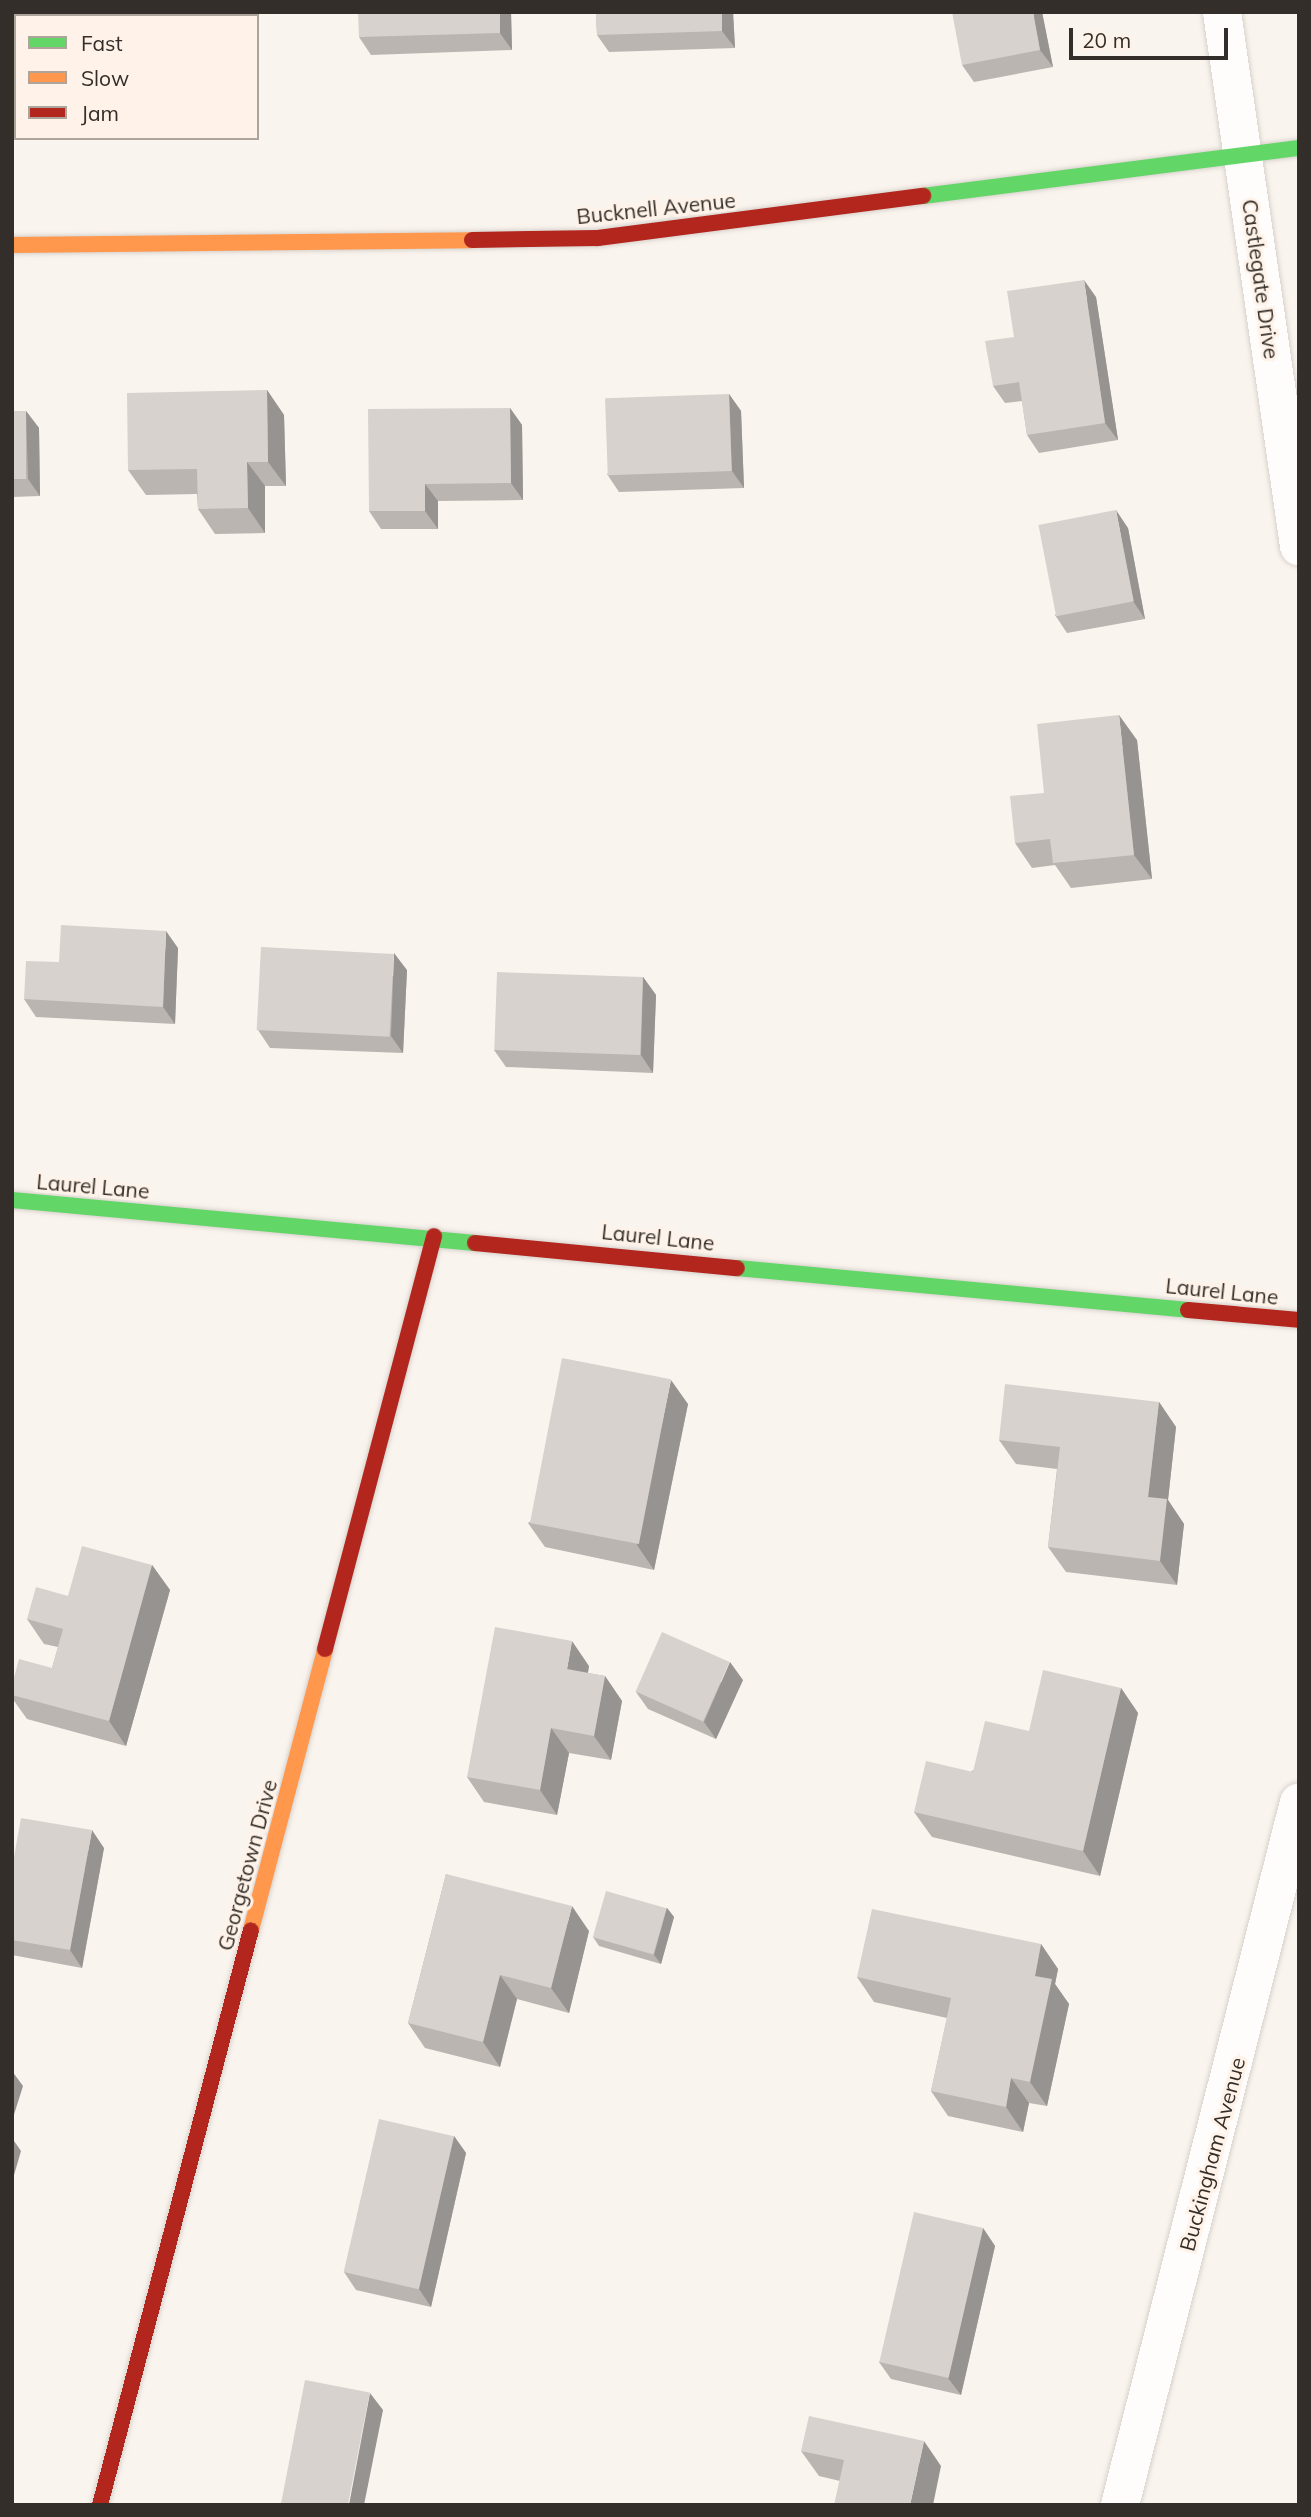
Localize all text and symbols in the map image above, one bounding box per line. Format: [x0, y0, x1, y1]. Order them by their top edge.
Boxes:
legend [14, 14, 259, 140]
scale bar [1073, 14, 1232, 58]
text: 20 m [1082, 27, 1131, 53]
text: Fast [81, 30, 123, 56]
text: Slow [81, 65, 129, 91]
text: Jam [81, 100, 119, 126]
street label: Bucknell Avenue [575, 187, 737, 229]
street label: Castlegate Drive [1237, 198, 1285, 360]
street label: Laurel Lane [35, 1169, 151, 1203]
street label: Laurel Lane [600, 1219, 716, 1255]
street label: Laurel Lane [1164, 1273, 1280, 1309]
street label: Georgetown Drive [212, 1777, 282, 1953]
street label: Buckingham Avenue [1174, 2054, 1250, 2254]

